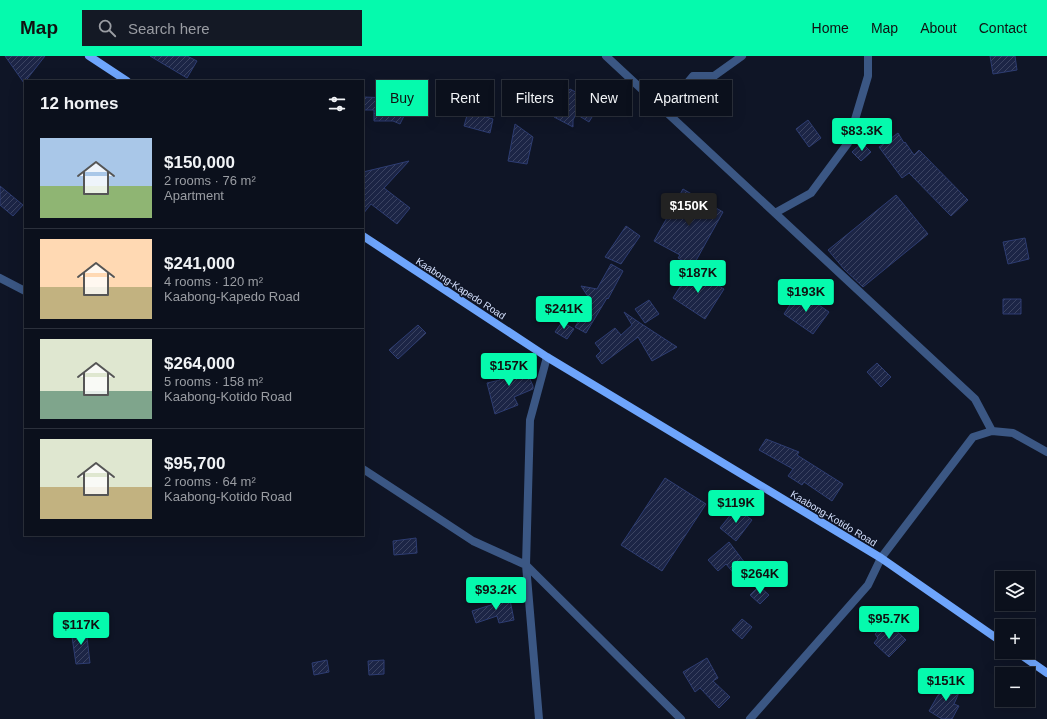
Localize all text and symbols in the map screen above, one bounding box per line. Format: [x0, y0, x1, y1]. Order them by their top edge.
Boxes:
search box [82, 10, 362, 46]
text: Map [20, 17, 58, 38]
icon: search [96, 17, 118, 39]
text: Search here [128, 20, 210, 37]
text: Home [812, 20, 849, 36]
text: Map [871, 20, 898, 36]
text: About [920, 20, 957, 36]
text: Contact [979, 20, 1027, 36]
chip: Buy [376, 80, 428, 116]
chip: Rent [436, 80, 494, 116]
chip: Filters [502, 80, 568, 116]
chip: New [576, 80, 632, 116]
chip: Apartment [640, 80, 732, 116]
icon: filters [326, 93, 348, 115]
text: 12 homes [40, 94, 118, 113]
pin: $83.3K [829, 118, 895, 152]
text: $83.3K [841, 123, 883, 138]
text: $150,000 [164, 153, 235, 172]
icon: home [72, 154, 120, 202]
text: 2 rooms · 76 m² [164, 173, 256, 188]
text: Apartment [164, 188, 224, 203]
pin: $150K [661, 193, 717, 227]
text: $150K [670, 198, 708, 213]
text: $241,000 [164, 254, 235, 273]
icon: home [72, 255, 120, 303]
street label: Kaabong-Kapedo Road [414, 255, 508, 321]
pin: $187K [670, 260, 726, 294]
text: $187K [679, 265, 717, 280]
text: 4 rooms · 120 m² [164, 274, 263, 289]
pin: $193K [778, 279, 834, 313]
text: $193K [787, 284, 825, 299]
text: Kaabong-Kapedo Road [164, 289, 300, 304]
pin: $241K [536, 296, 592, 330]
text: $241K [545, 301, 583, 316]
pin: $157K [481, 353, 537, 387]
text: $264,000 [164, 354, 235, 373]
icon: home [72, 355, 120, 403]
text: $157K [490, 358, 528, 373]
text: 5 rooms · 158 m² [164, 374, 263, 389]
text: Kaabong-Kotido Road [164, 389, 292, 404]
text: $95,700 [164, 454, 225, 473]
icon: home [72, 455, 120, 503]
text: 2 rooms · 64 m² [164, 474, 256, 489]
street label: Kaabong-Kotido Road [789, 488, 879, 548]
text: Kaabong-Kotido Road [164, 489, 292, 504]
pin: $119K [708, 490, 764, 524]
text: $119K [717, 495, 755, 510]
pin: $264K [732, 561, 788, 595]
text: $264K [741, 566, 779, 581]
map controls [995, 571, 1035, 707]
button: layers [995, 571, 1035, 611]
pin: $93.2K [463, 577, 529, 611]
text: $93.2K [475, 582, 517, 597]
pin: $95.7K [856, 606, 922, 640]
text: $95.7K [868, 611, 910, 626]
pin: $117K [53, 612, 109, 646]
text: $117K [62, 617, 100, 632]
button: + [995, 619, 1035, 659]
button: − [995, 667, 1035, 707]
pin: $151K [918, 668, 974, 702]
text: $151K [927, 673, 965, 688]

